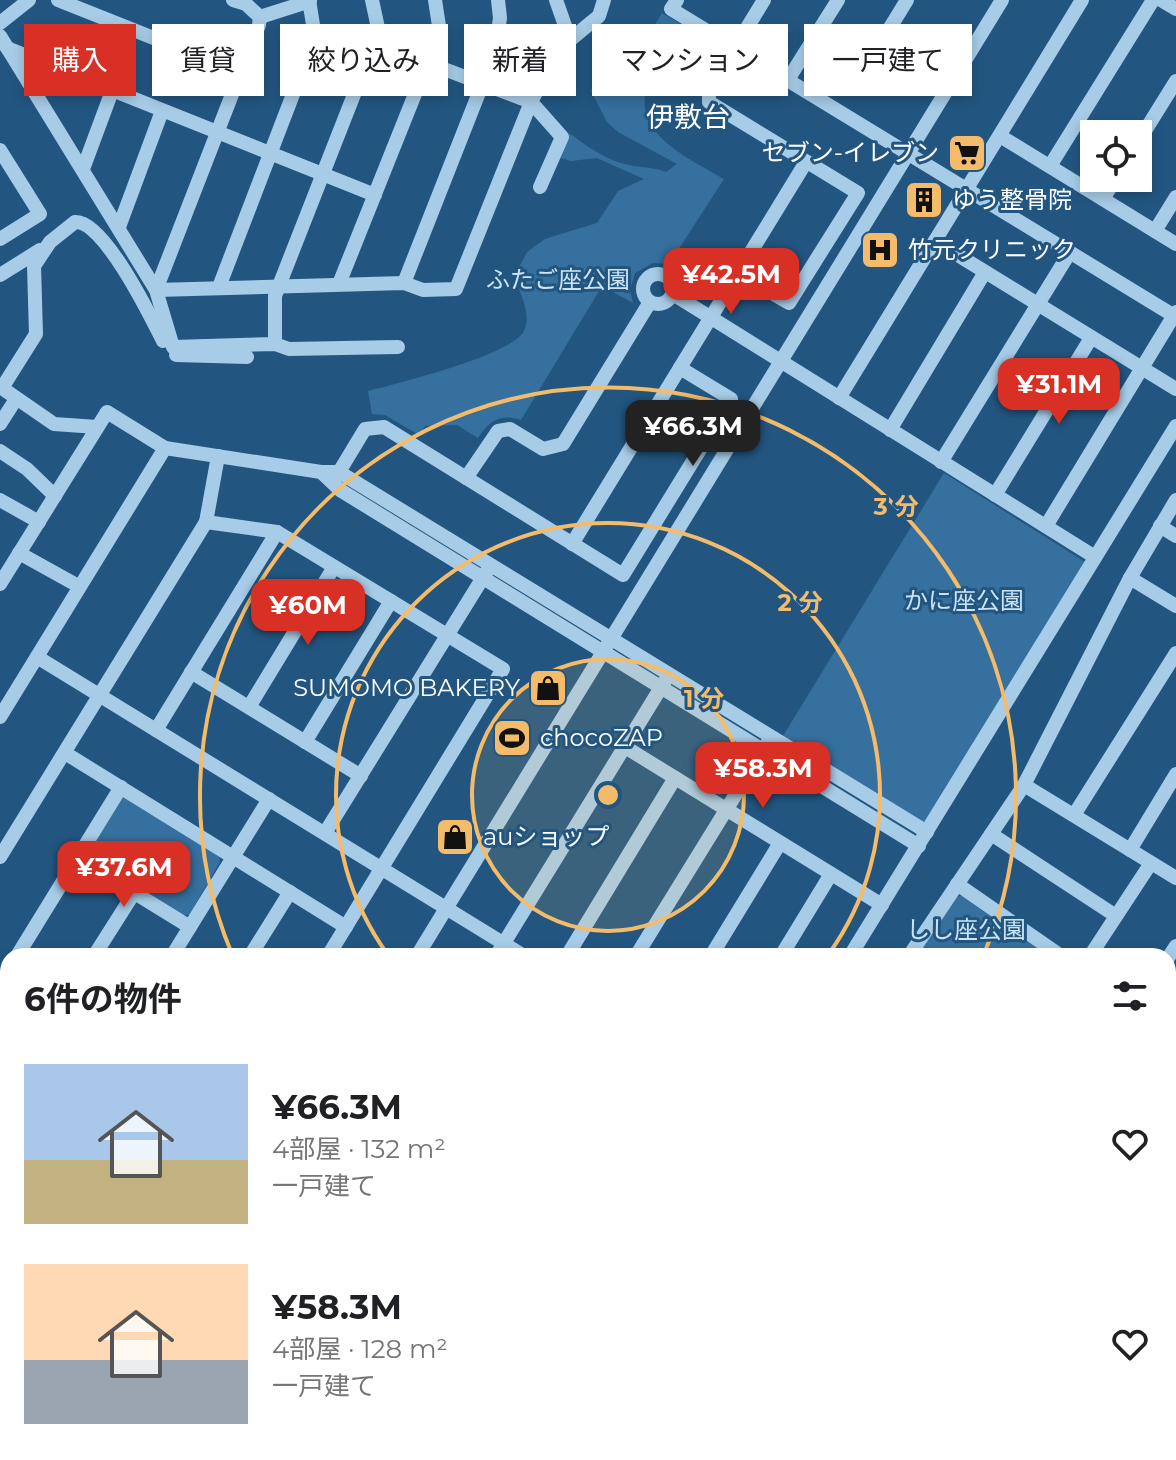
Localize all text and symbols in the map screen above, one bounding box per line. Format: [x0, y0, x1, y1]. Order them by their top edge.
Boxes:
chip: 購入 [24, 24, 136, 96]
chip: 賃貸 [152, 24, 264, 96]
chip: 絞り込み [280, 24, 448, 96]
chip: 新着 [464, 24, 576, 96]
chip: マンション [592, 24, 788, 96]
chip: 一戸建て [804, 24, 972, 96]
district label: 伊敷台 [646, 100, 730, 134]
map controls [1080, 120, 1152, 192]
button: locate [1080, 120, 1152, 192]
supermarket icon: セブン-イレブン [946, 132, 988, 174]
place label: セブン-イレブン [762, 138, 939, 167]
building icon: ゆう整骨院 [903, 179, 945, 221]
place label: ゆう整骨院 [952, 185, 1072, 214]
hospital icon: 竹元クリニック [859, 229, 901, 271]
place label: 竹元クリニック [908, 235, 1076, 264]
pin: ¥42.5M [666, 248, 796, 316]
text: ¥42.5M [681, 258, 781, 290]
park label: ふたご座公園 [486, 265, 630, 294]
pin: ¥31.1M [994, 358, 1124, 426]
text: ¥31.1M [1016, 368, 1102, 400]
pin: ¥66.3M [628, 400, 758, 468]
text: ¥66.3M [643, 410, 743, 442]
text: 3 分 [873, 492, 919, 521]
pin: ¥60M [261, 579, 355, 647]
park label: かに座公園 [904, 586, 1024, 615]
text: 2 分 [778, 588, 822, 617]
text: ¥60M [269, 589, 347, 621]
shop icon: SUMOMO BAKERY [527, 667, 569, 709]
place label: SUMOMO BAKERY [293, 673, 521, 702]
text: 1 分 [684, 684, 724, 713]
sports icon: chocoZAP [491, 717, 533, 759]
place label: chocoZAP [540, 723, 663, 752]
pin: ¥58.3M [698, 742, 828, 810]
text: ¥58.3M [713, 752, 813, 784]
centre of rings [594, 781, 622, 809]
shop icon: auショップ [434, 816, 476, 858]
place label: auショップ [483, 822, 609, 851]
pin: ¥37.6M [59, 841, 189, 909]
text: ¥37.6M [75, 851, 173, 883]
park label: しし座公園 [906, 915, 1026, 944]
icon: filters [1108, 974, 1152, 1018]
text: 6件の物件 [24, 978, 182, 1020]
text: ¥66.3M [272, 1086, 402, 1128]
icon: home [88, 1096, 184, 1192]
icon: heart [1108, 1122, 1152, 1166]
text: 4部屋 · 132 m² [272, 1133, 446, 1165]
text: 一戸建て [272, 1170, 376, 1202]
text: ¥58.3M [272, 1286, 402, 1328]
icon: home [88, 1296, 184, 1392]
icon: heart [1108, 1322, 1152, 1366]
text: 4部屋 · 128 m² [272, 1333, 448, 1365]
text: 一戸建て [272, 1370, 376, 1402]

